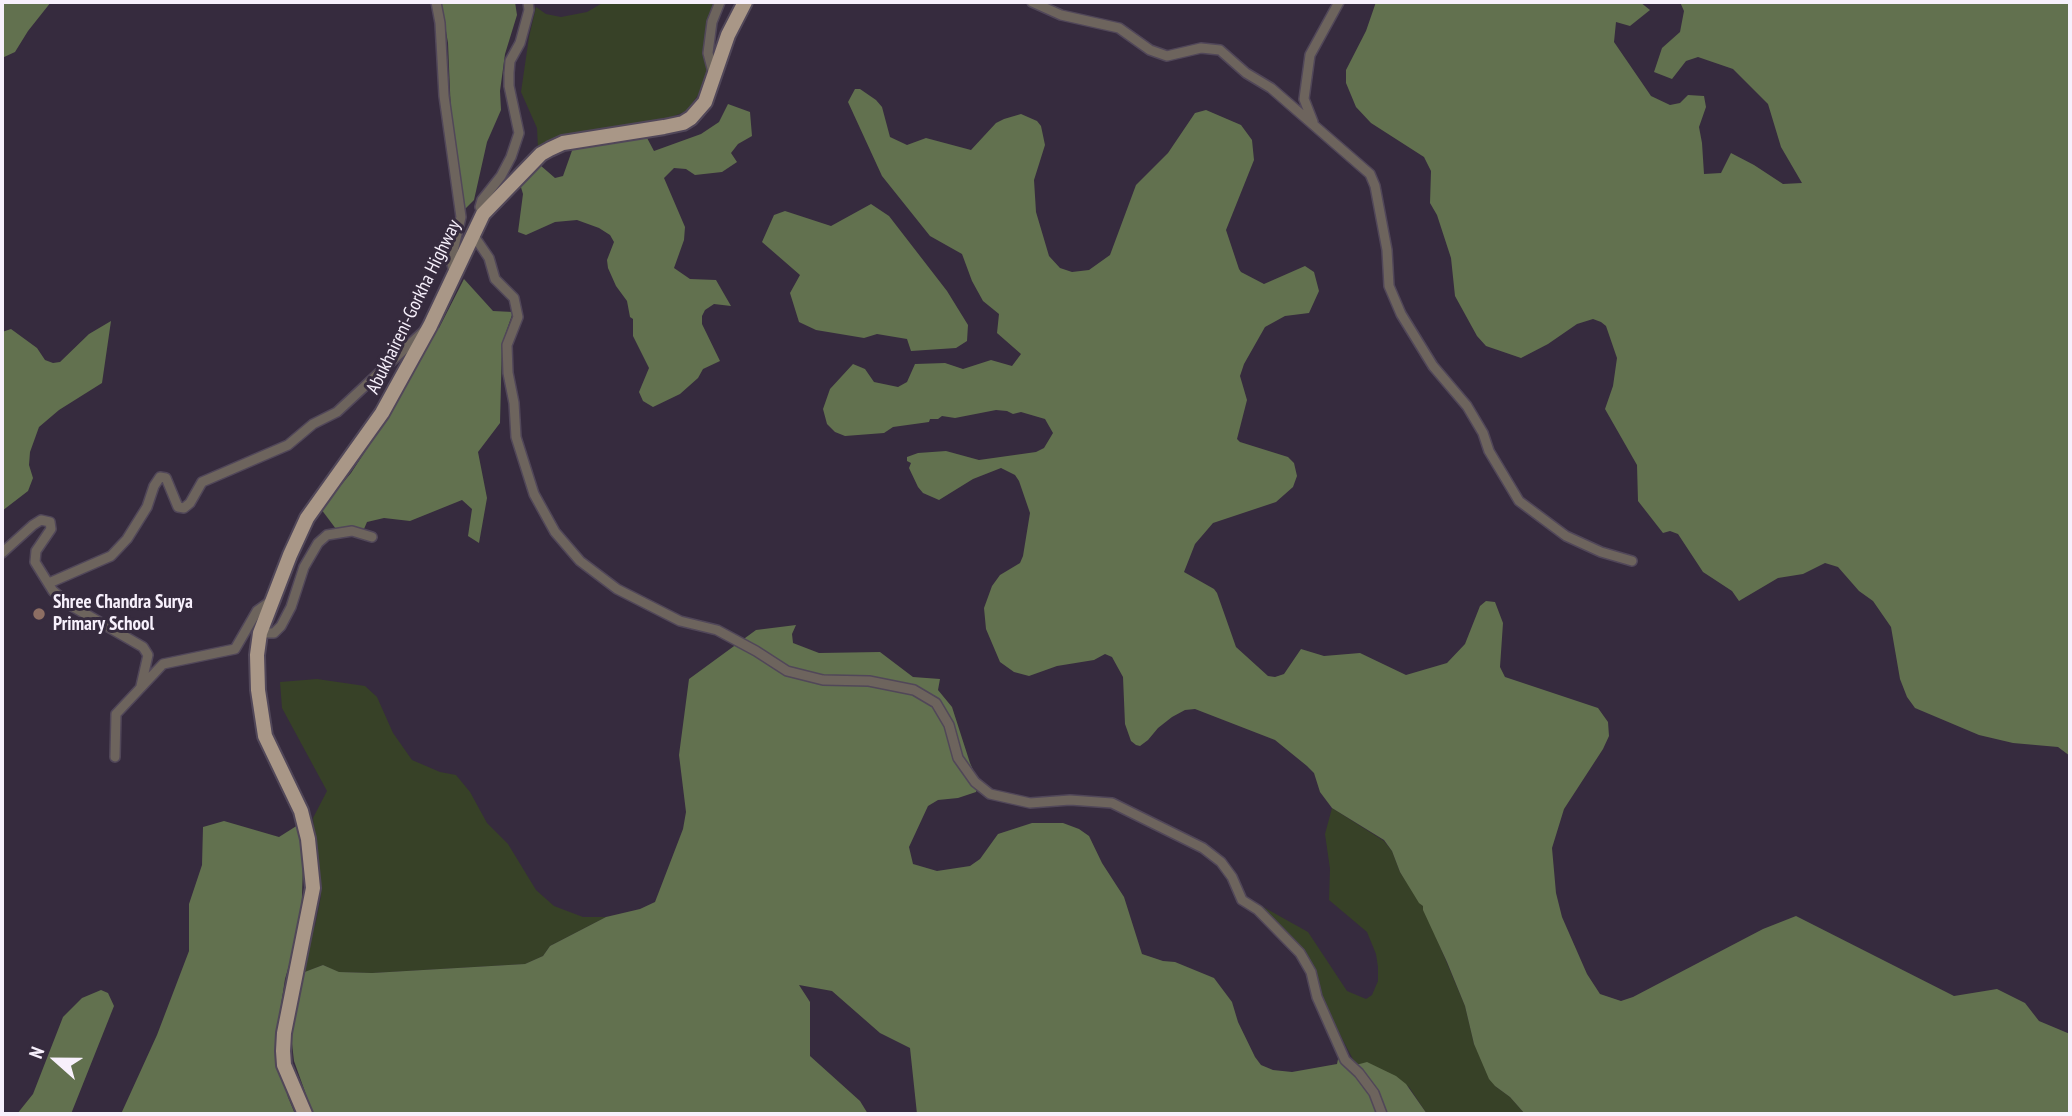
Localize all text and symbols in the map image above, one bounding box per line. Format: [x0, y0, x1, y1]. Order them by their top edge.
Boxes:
street label: Abukhaireni-Gorkha Highway [362, 216, 466, 398]
place label: Shree Chandra Surya Primary School [53, 592, 193, 636]
marker: Shree Chandra Surya Primary School [31, 606, 47, 622]
north arrow [21, 1025, 91, 1095]
text: N [23, 1043, 49, 1062]

